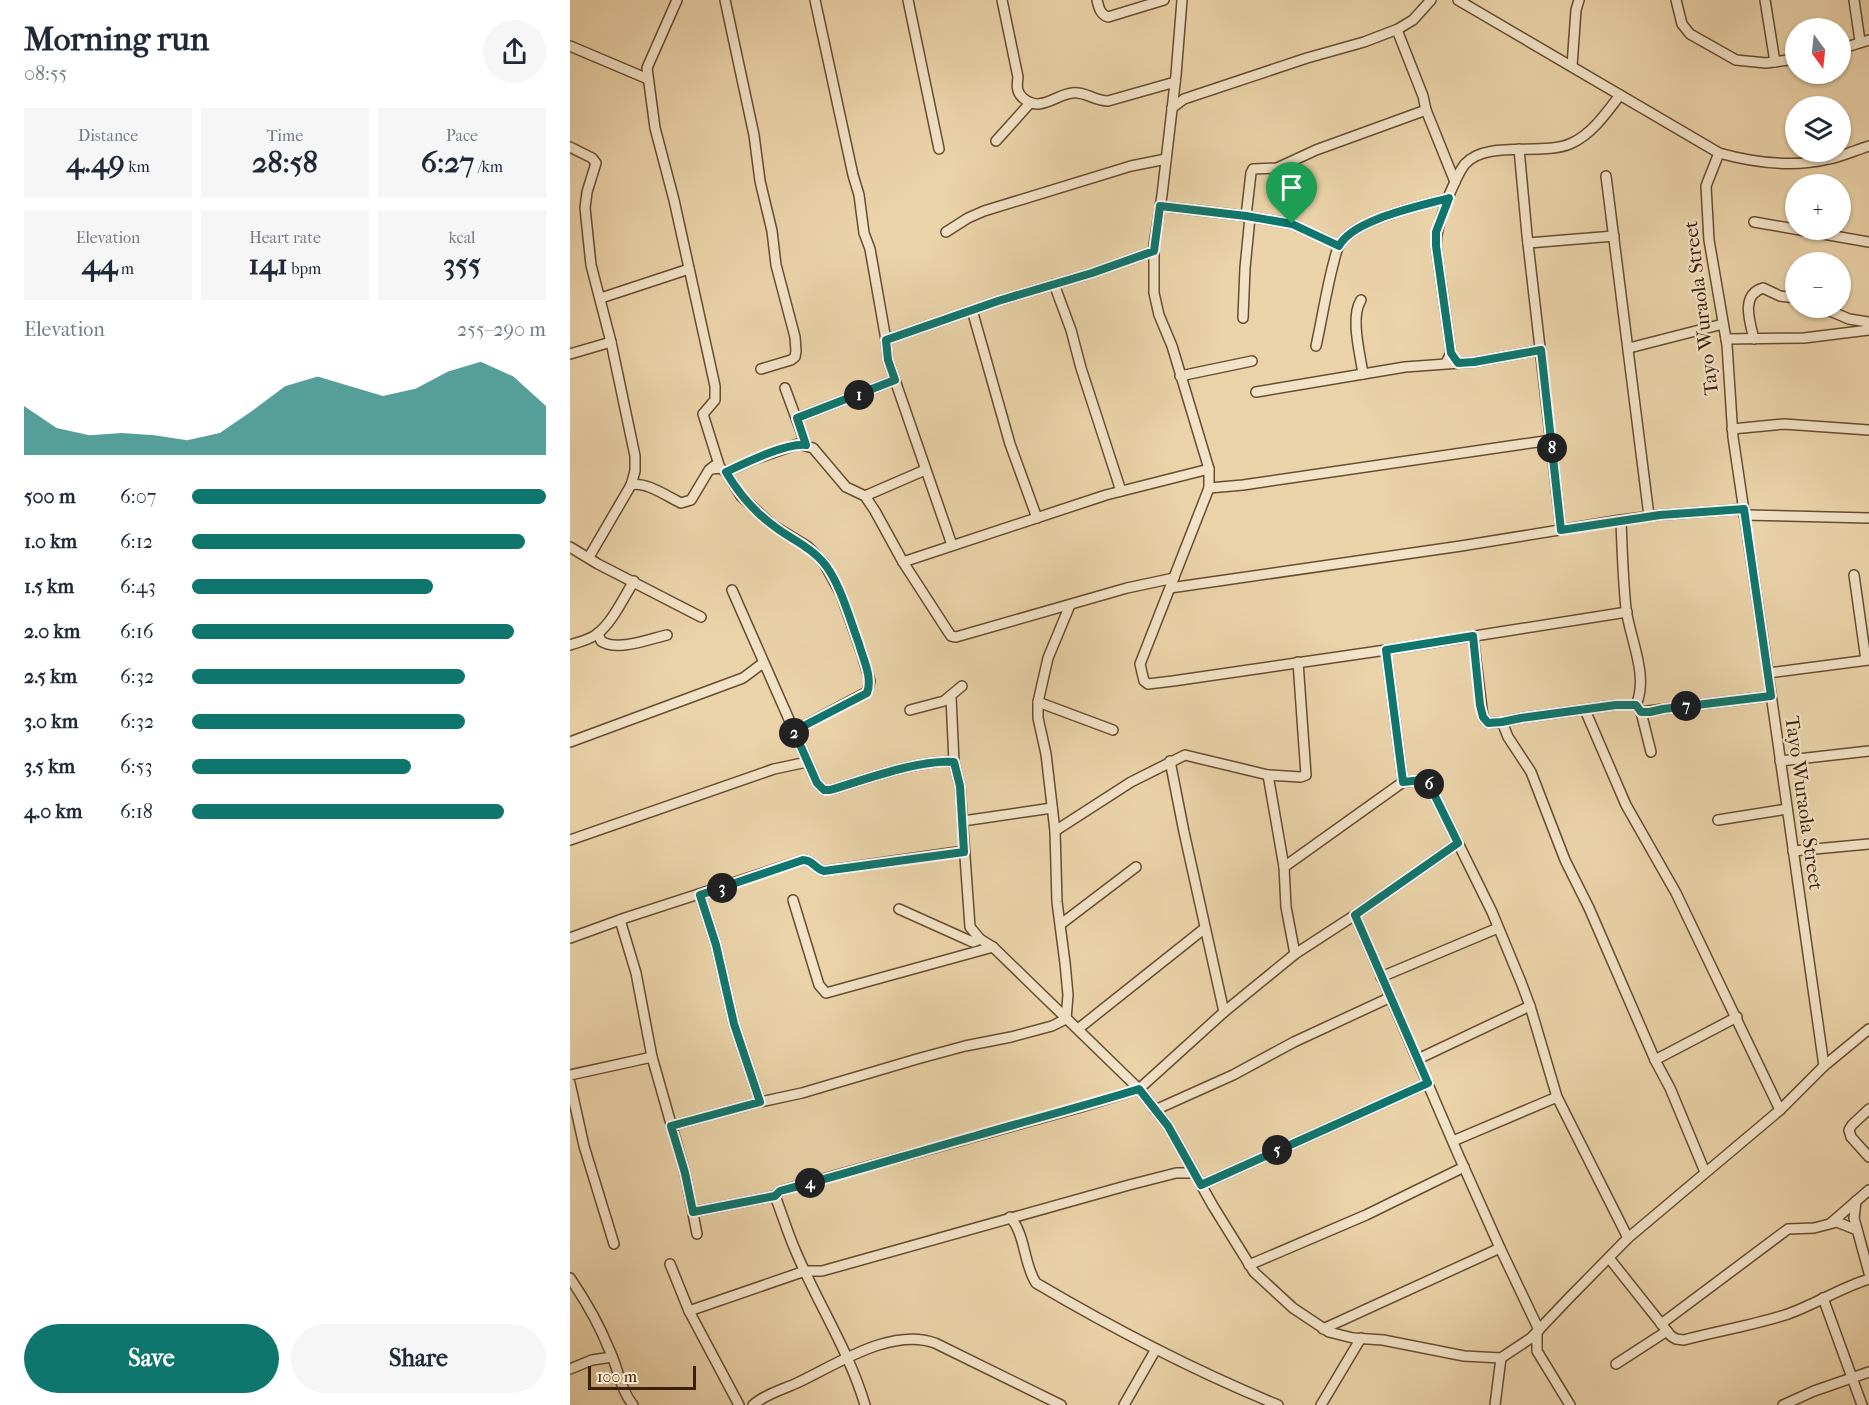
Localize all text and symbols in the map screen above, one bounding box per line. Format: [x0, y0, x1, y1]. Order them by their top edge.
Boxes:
north arrow [1785, 18, 1851, 84]
map controls [1785, 18, 1851, 318]
text: Morning run [24, 20, 209, 59]
button: share [483, 20, 546, 83]
text: 08:55 [24, 62, 67, 85]
button: layers [1785, 96, 1851, 162]
text: Distance [78, 126, 138, 145]
text: Time [267, 126, 303, 145]
text: Pace [446, 126, 478, 145]
text: 4.49 [66, 145, 125, 180]
text: 28:58 [252, 145, 318, 180]
text: 6:27 [421, 145, 474, 180]
text: km [125, 157, 150, 176]
text: /km [474, 157, 503, 176]
pin [1266, 162, 1317, 224]
icon: arrive [1275, 171, 1308, 204]
button: + [1785, 174, 1851, 240]
street label: Tayo Wuraola Street [1679, 220, 1723, 396]
text: Elevation [76, 228, 140, 247]
text: Heart rate [249, 228, 321, 247]
text: kcal [449, 228, 475, 247]
text: 44 [82, 247, 117, 282]
text: 141 [249, 247, 288, 282]
text: 355 [443, 247, 481, 282]
button: − [1785, 252, 1851, 318]
text: m [117, 259, 134, 278]
text: bpm [288, 259, 321, 278]
text: Elevation [24, 318, 105, 341]
text: 255–290 m [457, 318, 546, 341]
pin: 1 [844, 380, 874, 410]
text: 1 [856, 385, 862, 404]
pin: 8 [1537, 433, 1567, 463]
text: 8 [1548, 438, 1556, 457]
text: 500 m [24, 485, 76, 508]
text: 6:07 [120, 485, 156, 508]
text: 1.0 km [24, 530, 77, 553]
text: 6:12 [120, 530, 153, 553]
text: 1.5 km [24, 575, 74, 598]
text: 6:43 [120, 575, 156, 598]
text: 2.0 km [24, 620, 80, 643]
text: 6:16 [120, 620, 154, 643]
text: 2.5 km [24, 665, 77, 688]
text: 6:32 [120, 665, 154, 688]
pin: 7 [1671, 691, 1701, 721]
text: 7 [1682, 696, 1690, 715]
text: 3.0 km [24, 710, 78, 733]
text: 6:32 [120, 710, 154, 733]
street label: Tayo Wuraola Street [1780, 715, 1828, 891]
pin: 2 [779, 718, 809, 748]
text: 2 [790, 723, 798, 742]
text: 3.5 km [24, 755, 75, 778]
text: 6:53 [120, 755, 153, 778]
pin: 6 [1414, 769, 1444, 799]
text: 6 [1425, 774, 1433, 793]
text: 4.0 km [24, 800, 82, 823]
text: 6:18 [120, 800, 153, 823]
pin: 3 [707, 873, 737, 903]
text: 3 [719, 878, 725, 897]
pin: 5 [1262, 1135, 1292, 1165]
text: 5 [1274, 1140, 1280, 1159]
pin: 4 [795, 1168, 825, 1198]
text: 4 [805, 1173, 815, 1192]
button: Save [24, 1324, 279, 1393]
button: Share [291, 1324, 546, 1393]
scale bar [588, 1363, 696, 1390]
text: 100 m [597, 1367, 637, 1386]

